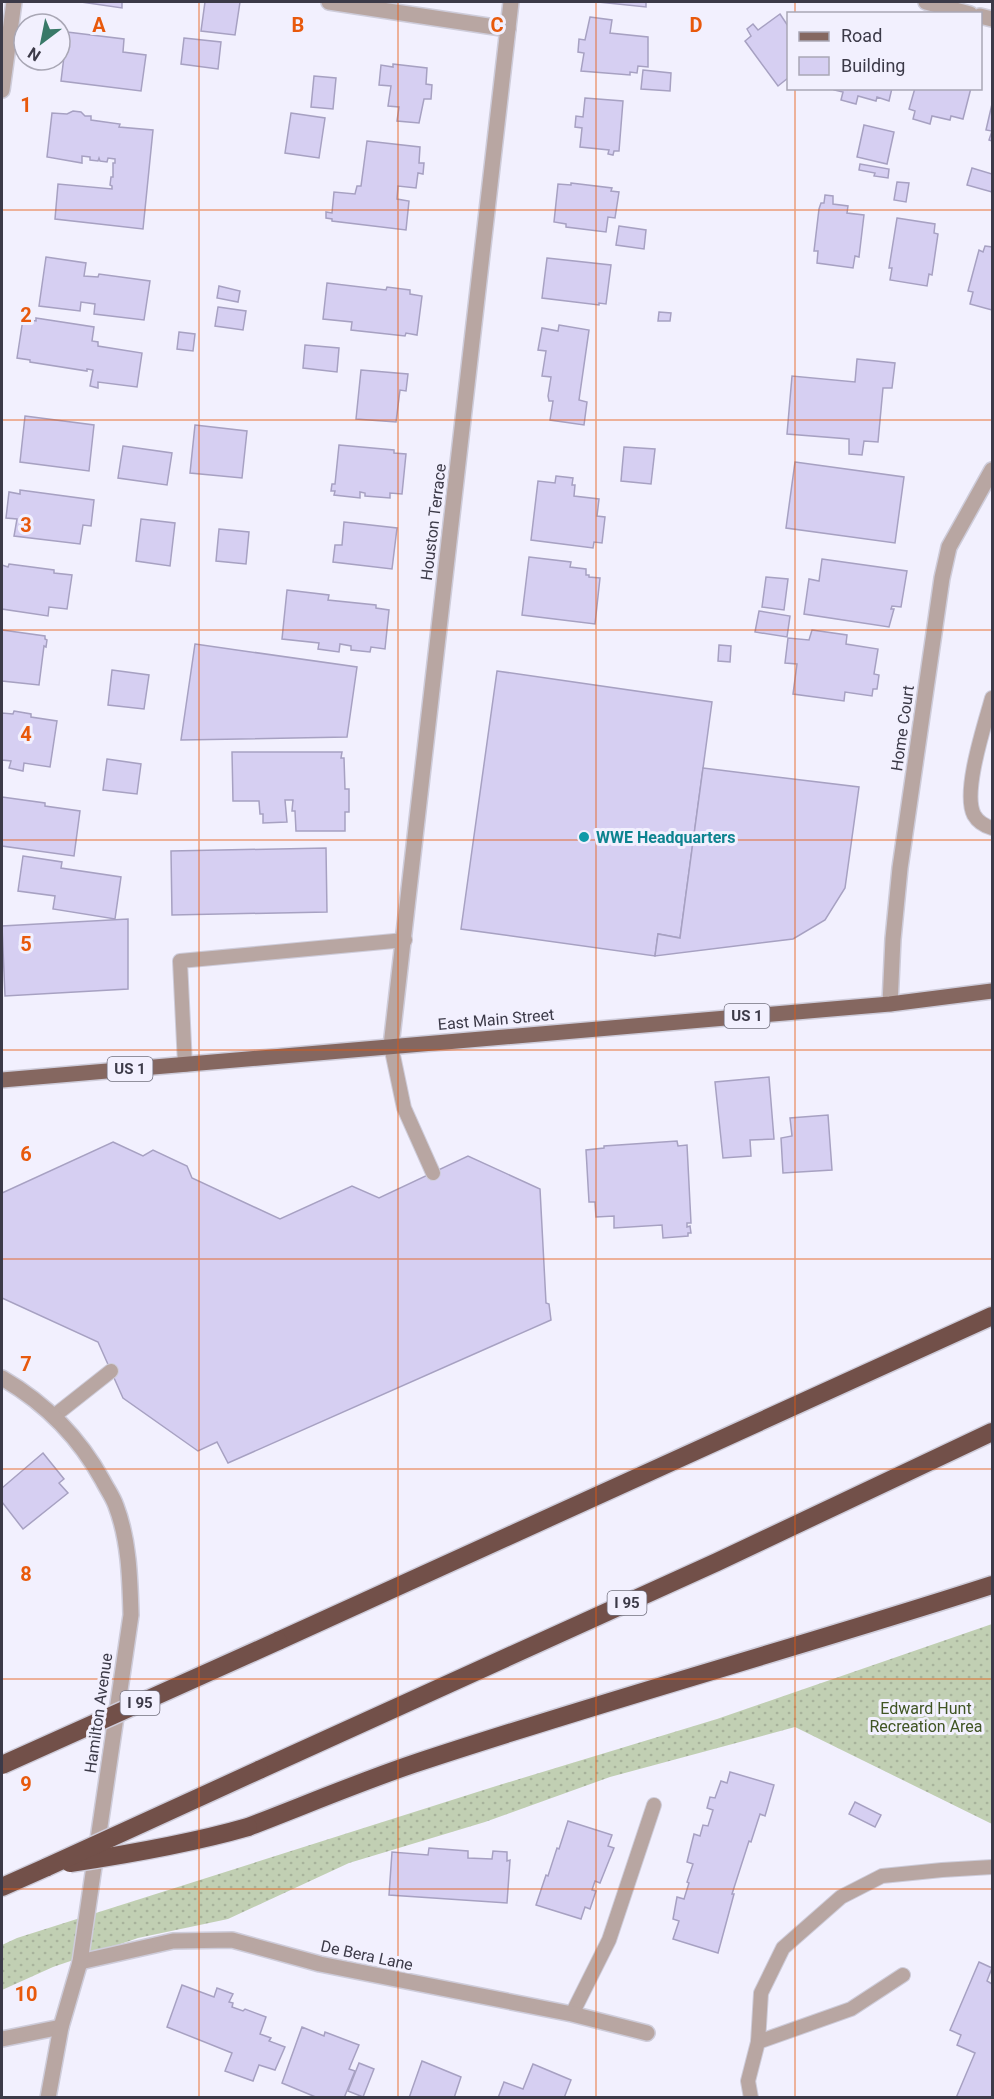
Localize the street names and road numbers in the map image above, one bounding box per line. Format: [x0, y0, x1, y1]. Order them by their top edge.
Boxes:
street label: Houston Terrace [417, 463, 450, 582]
street label: Home Court [887, 684, 918, 772]
road number: US 1 [724, 1004, 770, 1028]
street label: East Main Street [437, 1005, 555, 1034]
road number: US 1 [108, 1057, 152, 1081]
road number: I 95 [608, 1591, 646, 1615]
street label: Hamilton Avenue [81, 1652, 116, 1774]
road number: I 95 [120, 1691, 160, 1715]
street label: De Bera Lane [319, 1936, 415, 1975]

